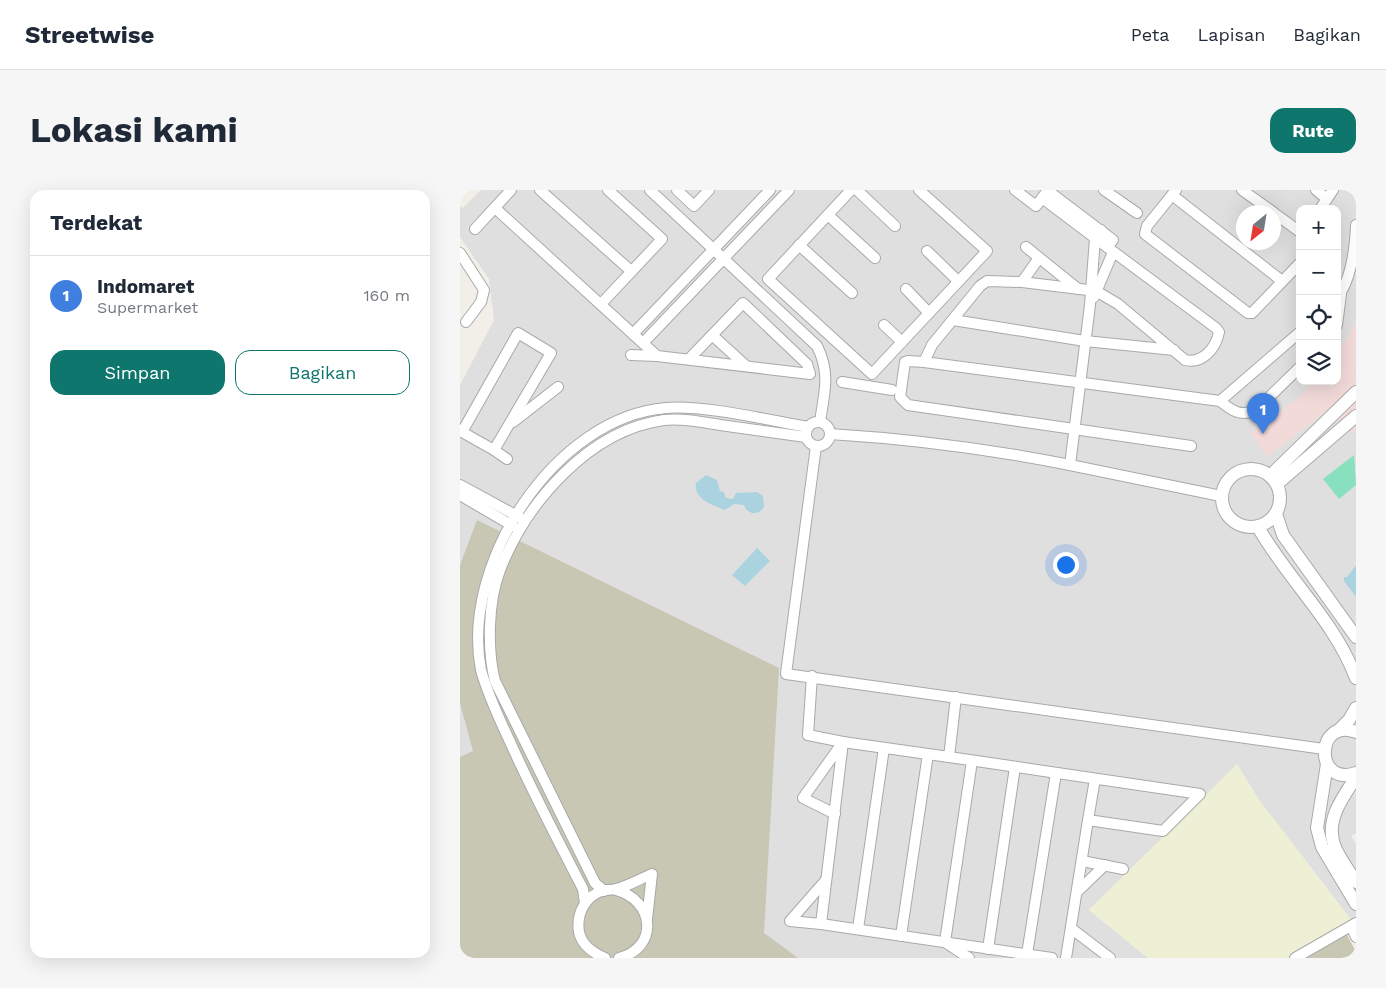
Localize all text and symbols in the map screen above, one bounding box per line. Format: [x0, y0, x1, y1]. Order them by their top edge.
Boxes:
text: Streetwise [25, 21, 154, 49]
text: Peta [1131, 24, 1169, 45]
text: Lapisan [1197, 24, 1265, 45]
text: Bagikan [1293, 24, 1361, 45]
button: Rute [1270, 108, 1356, 153]
text: Lokasi kami [30, 109, 238, 151]
north arrow [1236, 205, 1281, 250]
map controls [1296, 205, 1341, 385]
button: + [1296, 205, 1341, 250]
text: Terdekat [50, 210, 142, 235]
button: − [1296, 250, 1341, 295]
text: Indomaret [97, 275, 194, 298]
text: 1 [63, 286, 69, 305]
text: 160 m [363, 286, 410, 305]
button: locate [1296, 295, 1341, 340]
text: Supermarket [97, 298, 198, 317]
button: layers [1296, 340, 1341, 385]
button: Simpan [50, 350, 225, 395]
button: Bagikan [235, 350, 410, 395]
pin: 1 [1247, 393, 1279, 434]
your location [1053, 552, 1079, 578]

